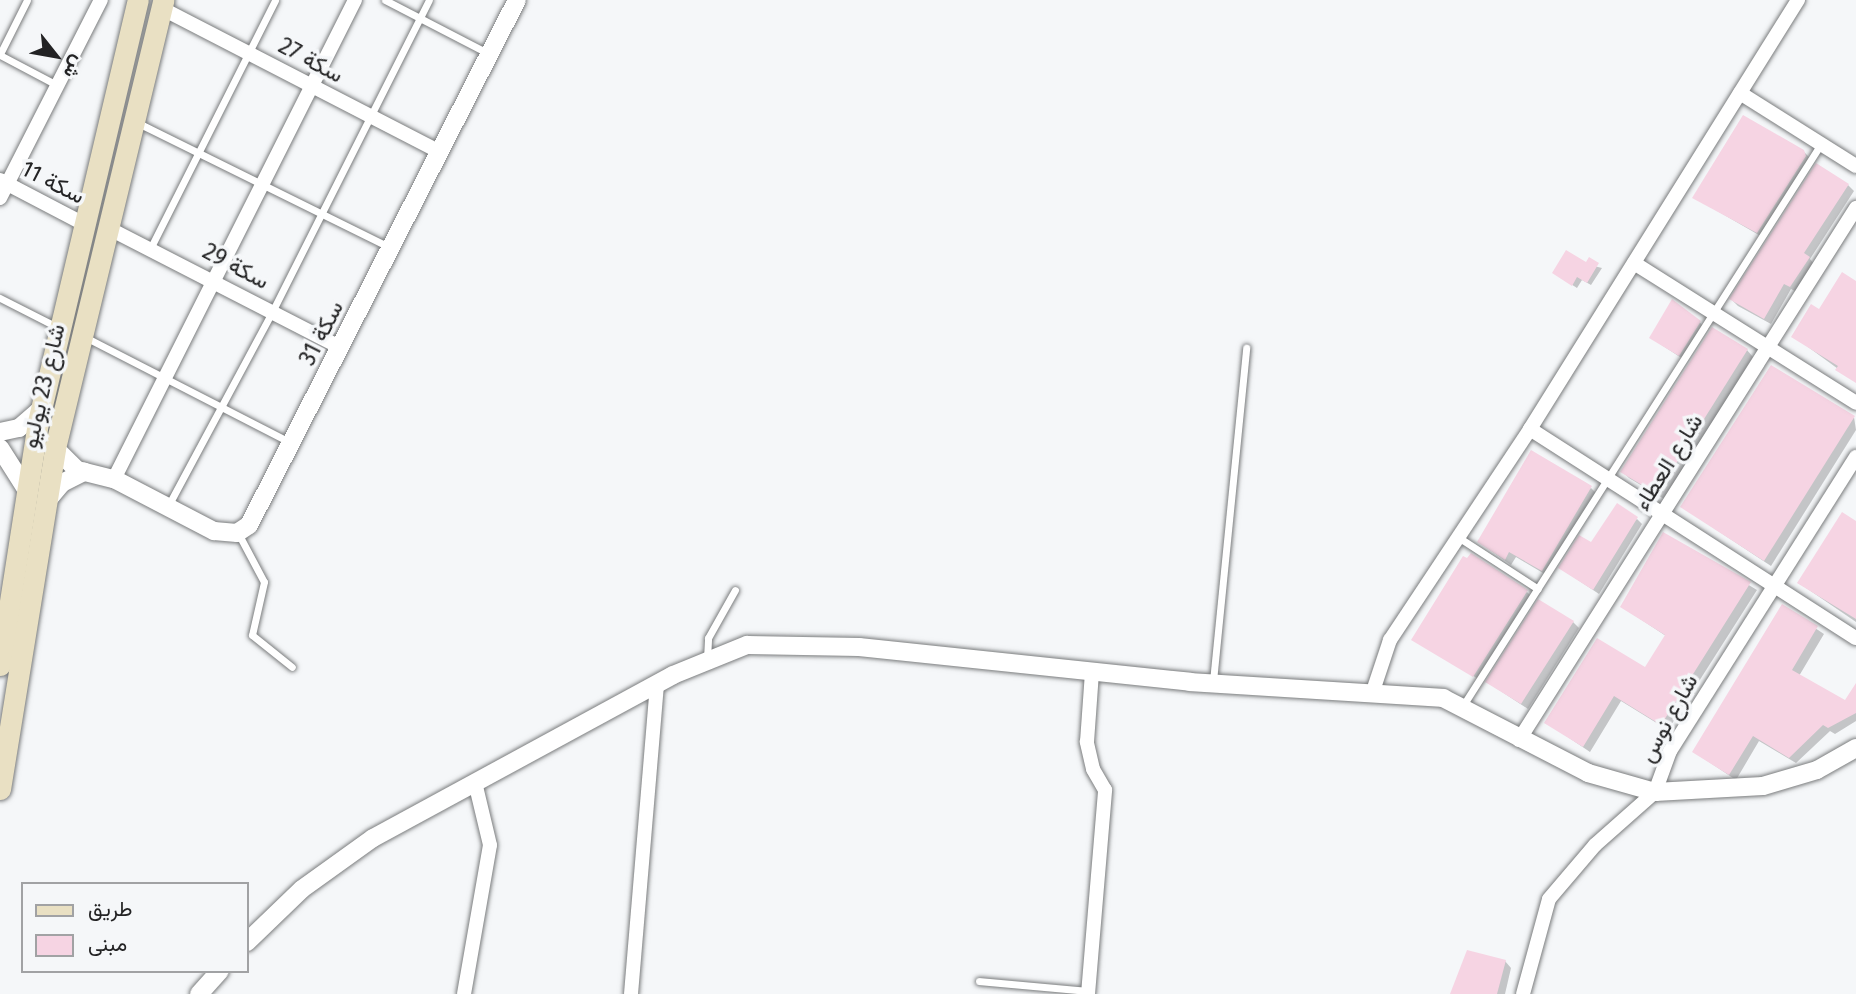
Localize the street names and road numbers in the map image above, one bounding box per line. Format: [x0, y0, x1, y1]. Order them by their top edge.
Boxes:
street label: سكة 27 [274, 32, 348, 88]
street label: سكة 11 [17, 154, 89, 210]
street label: سكة 29 [198, 237, 274, 295]
street label: سكة 31 [293, 296, 349, 370]
street label: شارع 23 يوليو [15, 321, 71, 451]
street label: شارع العطاء [1628, 409, 1708, 515]
street label: شارع نوس [1633, 669, 1703, 767]

